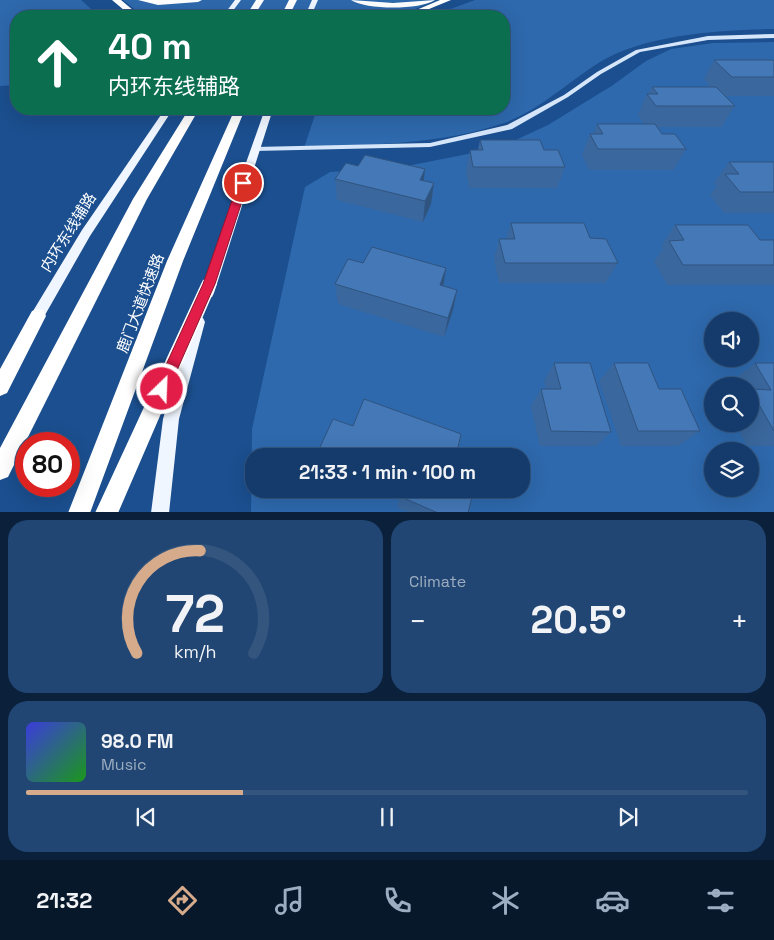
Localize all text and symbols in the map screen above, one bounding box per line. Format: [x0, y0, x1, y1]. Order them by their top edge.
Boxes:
text: 40 m [108, 25, 192, 69]
icon: ahead [25, 30, 90, 95]
text: 内环东线辅路 [108, 72, 240, 100]
pin [222, 162, 264, 204]
icon: arrive [229, 169, 257, 197]
street label: 内环东线辅路 [36, 189, 100, 275]
street label: 鹿门大道快速路 [112, 251, 168, 355]
map controls [704, 312, 759, 497]
button: sound [704, 312, 759, 367]
position arrow [135, 362, 187, 414]
button: search [704, 377, 759, 432]
speed limit sign: 80 [15, 432, 80, 497]
button: layers [704, 442, 759, 497]
text: 21:33 · 1 min · 100 m [299, 460, 476, 485]
text: Climate [409, 571, 466, 592]
text: 72 [166, 581, 225, 647]
text: 20.5° [531, 596, 626, 644]
text: − [409, 603, 426, 639]
text: + [731, 603, 748, 639]
text: km/h [174, 640, 217, 663]
text: 98.0 FM [101, 729, 174, 754]
text: Music [101, 754, 147, 775]
icon: previous [132, 803, 160, 831]
icon: pause [373, 803, 401, 831]
icon: next [614, 803, 642, 831]
icon: directions [165, 883, 200, 918]
icon: music [272, 883, 307, 918]
icon: phone [380, 883, 415, 918]
icon: climate [488, 883, 523, 918]
icon: car [595, 883, 630, 918]
icon: filters [703, 883, 738, 918]
text: 21:32 [36, 886, 92, 914]

